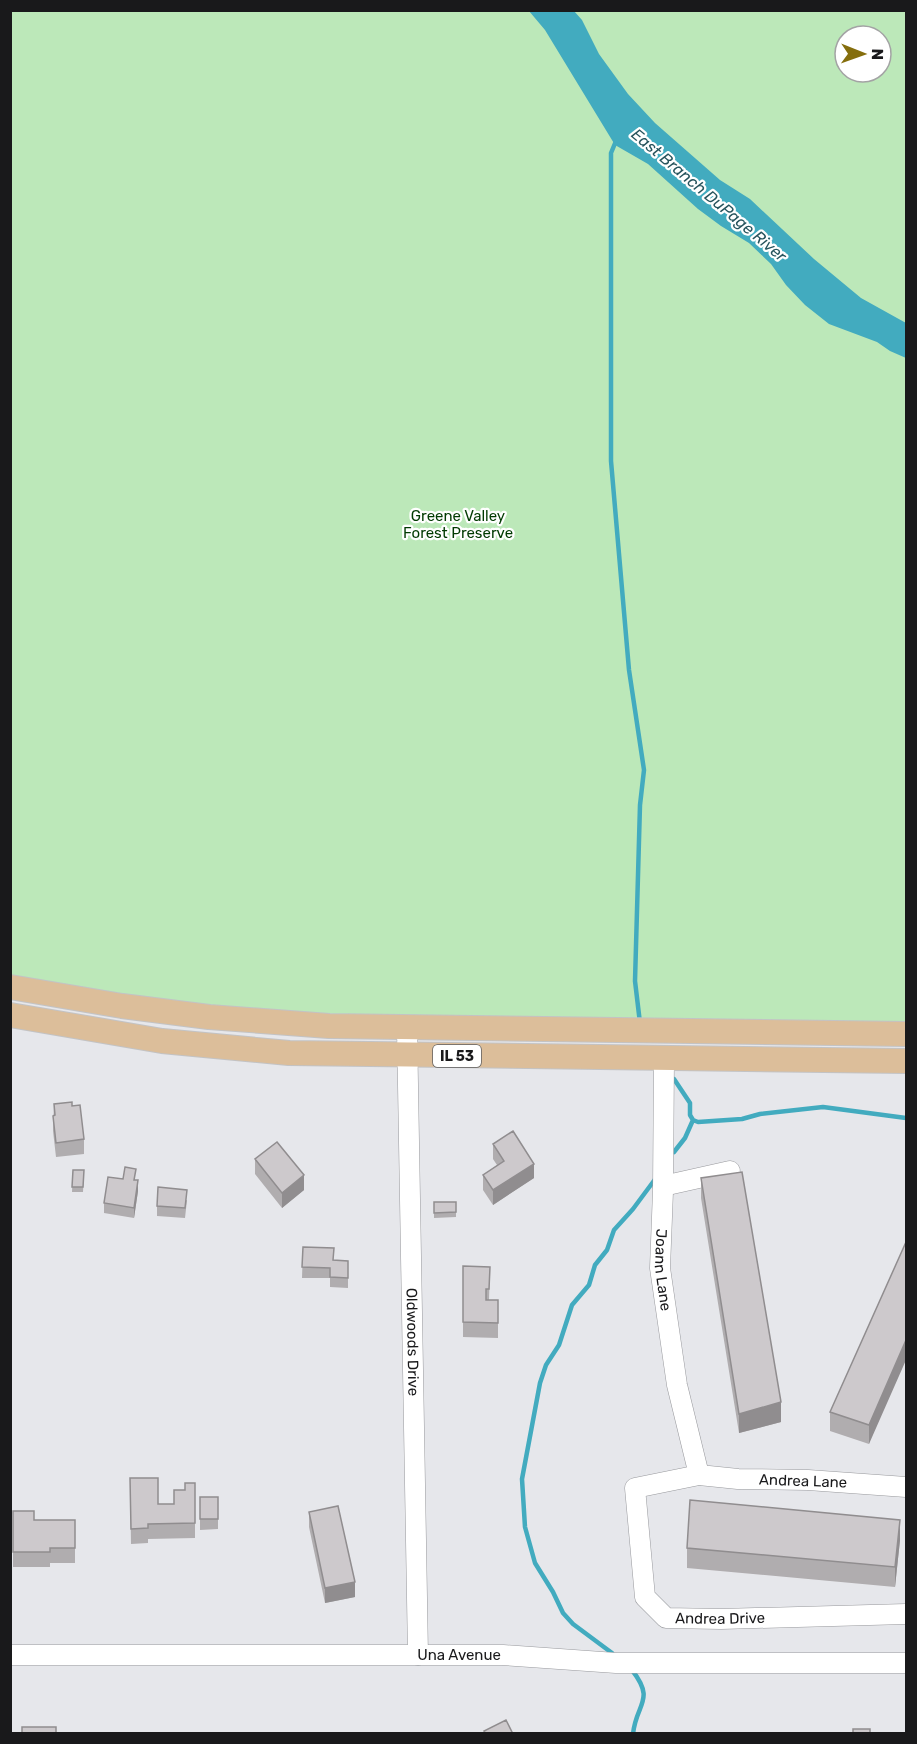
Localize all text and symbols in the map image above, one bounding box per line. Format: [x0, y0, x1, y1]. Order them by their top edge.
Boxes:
north arrow [833, 24, 893, 84]
text: N [868, 48, 887, 60]
water label: East Branch DuPage River [628, 125, 791, 266]
park label: Greene Valley Forest Preserve [403, 507, 513, 542]
road number: IL 53 [433, 1045, 481, 1067]
street label: Joann Lane [651, 1228, 675, 1312]
street label: Oldwoods Drive [403, 1288, 422, 1396]
street label: Andrea Lane [759, 1470, 847, 1492]
street label: Andrea Drive [675, 1609, 765, 1628]
street label: Una Avenue [417, 1646, 501, 1664]

